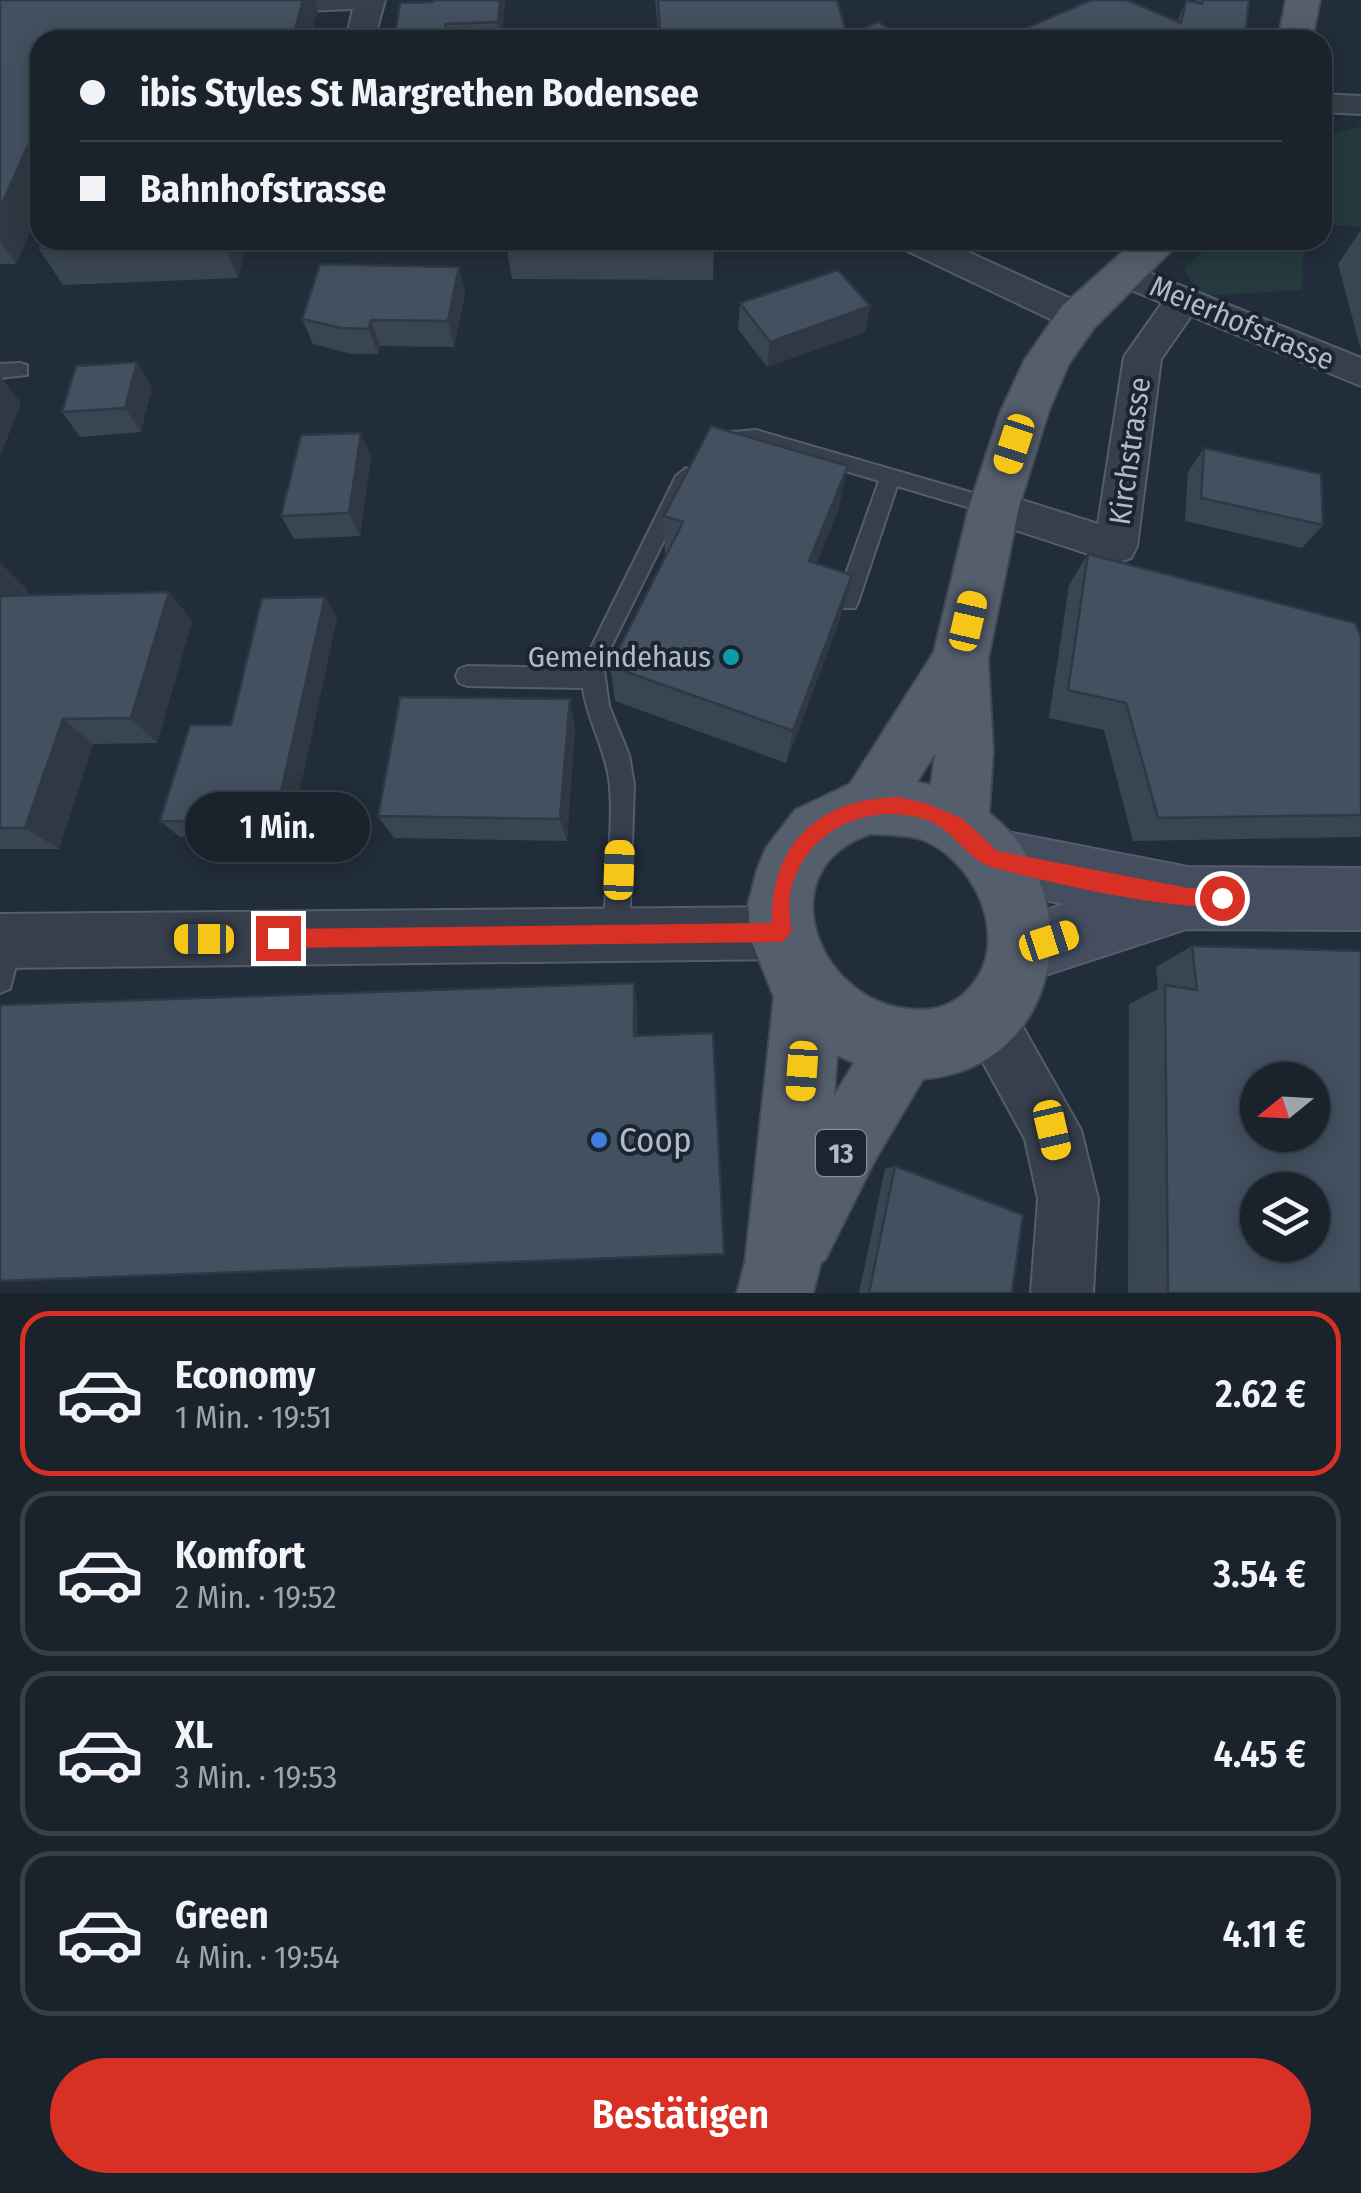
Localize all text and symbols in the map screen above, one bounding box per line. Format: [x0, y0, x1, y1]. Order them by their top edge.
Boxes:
text: ibis Styles St Margrethen Bodensee [140, 70, 699, 116]
text: Bahnhofstrasse [140, 166, 386, 212]
street label: Meierhofstrasse [1145, 268, 1339, 378]
street label: Kirchstrasse [1102, 375, 1158, 527]
car [990, 411, 1038, 477]
car [947, 588, 989, 654]
place label: Gemeindehaus [528, 639, 711, 675]
marker: Gemeindehaus [720, 646, 742, 668]
callout: 1 Min. [186, 793, 370, 863]
text: 1 Min. [240, 808, 315, 846]
car [603, 839, 635, 901]
route start [1200, 876, 1245, 921]
route end [256, 916, 301, 961]
car [1016, 917, 1082, 965]
car [174, 924, 234, 954]
car [785, 1040, 819, 1102]
north arrow [1240, 1062, 1330, 1152]
map controls [1240, 1062, 1330, 1262]
car [1031, 1097, 1073, 1163]
place label: Coop [619, 1119, 692, 1161]
marker: Coop [588, 1129, 610, 1151]
road number: 13 [816, 1130, 866, 1176]
button: layers [1240, 1172, 1330, 1262]
icon: car [55, 1349, 145, 1439]
text: Economy [175, 1352, 315, 1398]
text: 2.62 € [1215, 1371, 1306, 1417]
text: 1 Min. · 19:51 [175, 1398, 332, 1436]
icon: car [55, 1529, 145, 1619]
text: Komfort [175, 1532, 305, 1578]
text: 3.54 € [1213, 1551, 1306, 1597]
text: 2 Min. · 19:52 [175, 1578, 336, 1616]
icon: car [55, 1709, 145, 1799]
text: XL [175, 1712, 213, 1758]
text: 4.45 € [1213, 1731, 1306, 1777]
text: 3 Min. · 19:53 [175, 1758, 337, 1796]
icon: car [55, 1889, 145, 1979]
text: Green [175, 1892, 269, 1938]
text: 4.11 € [1223, 1911, 1306, 1957]
text: 4 Min. · 19:54 [175, 1938, 339, 1976]
button: Bestätigen [50, 2058, 1311, 2173]

